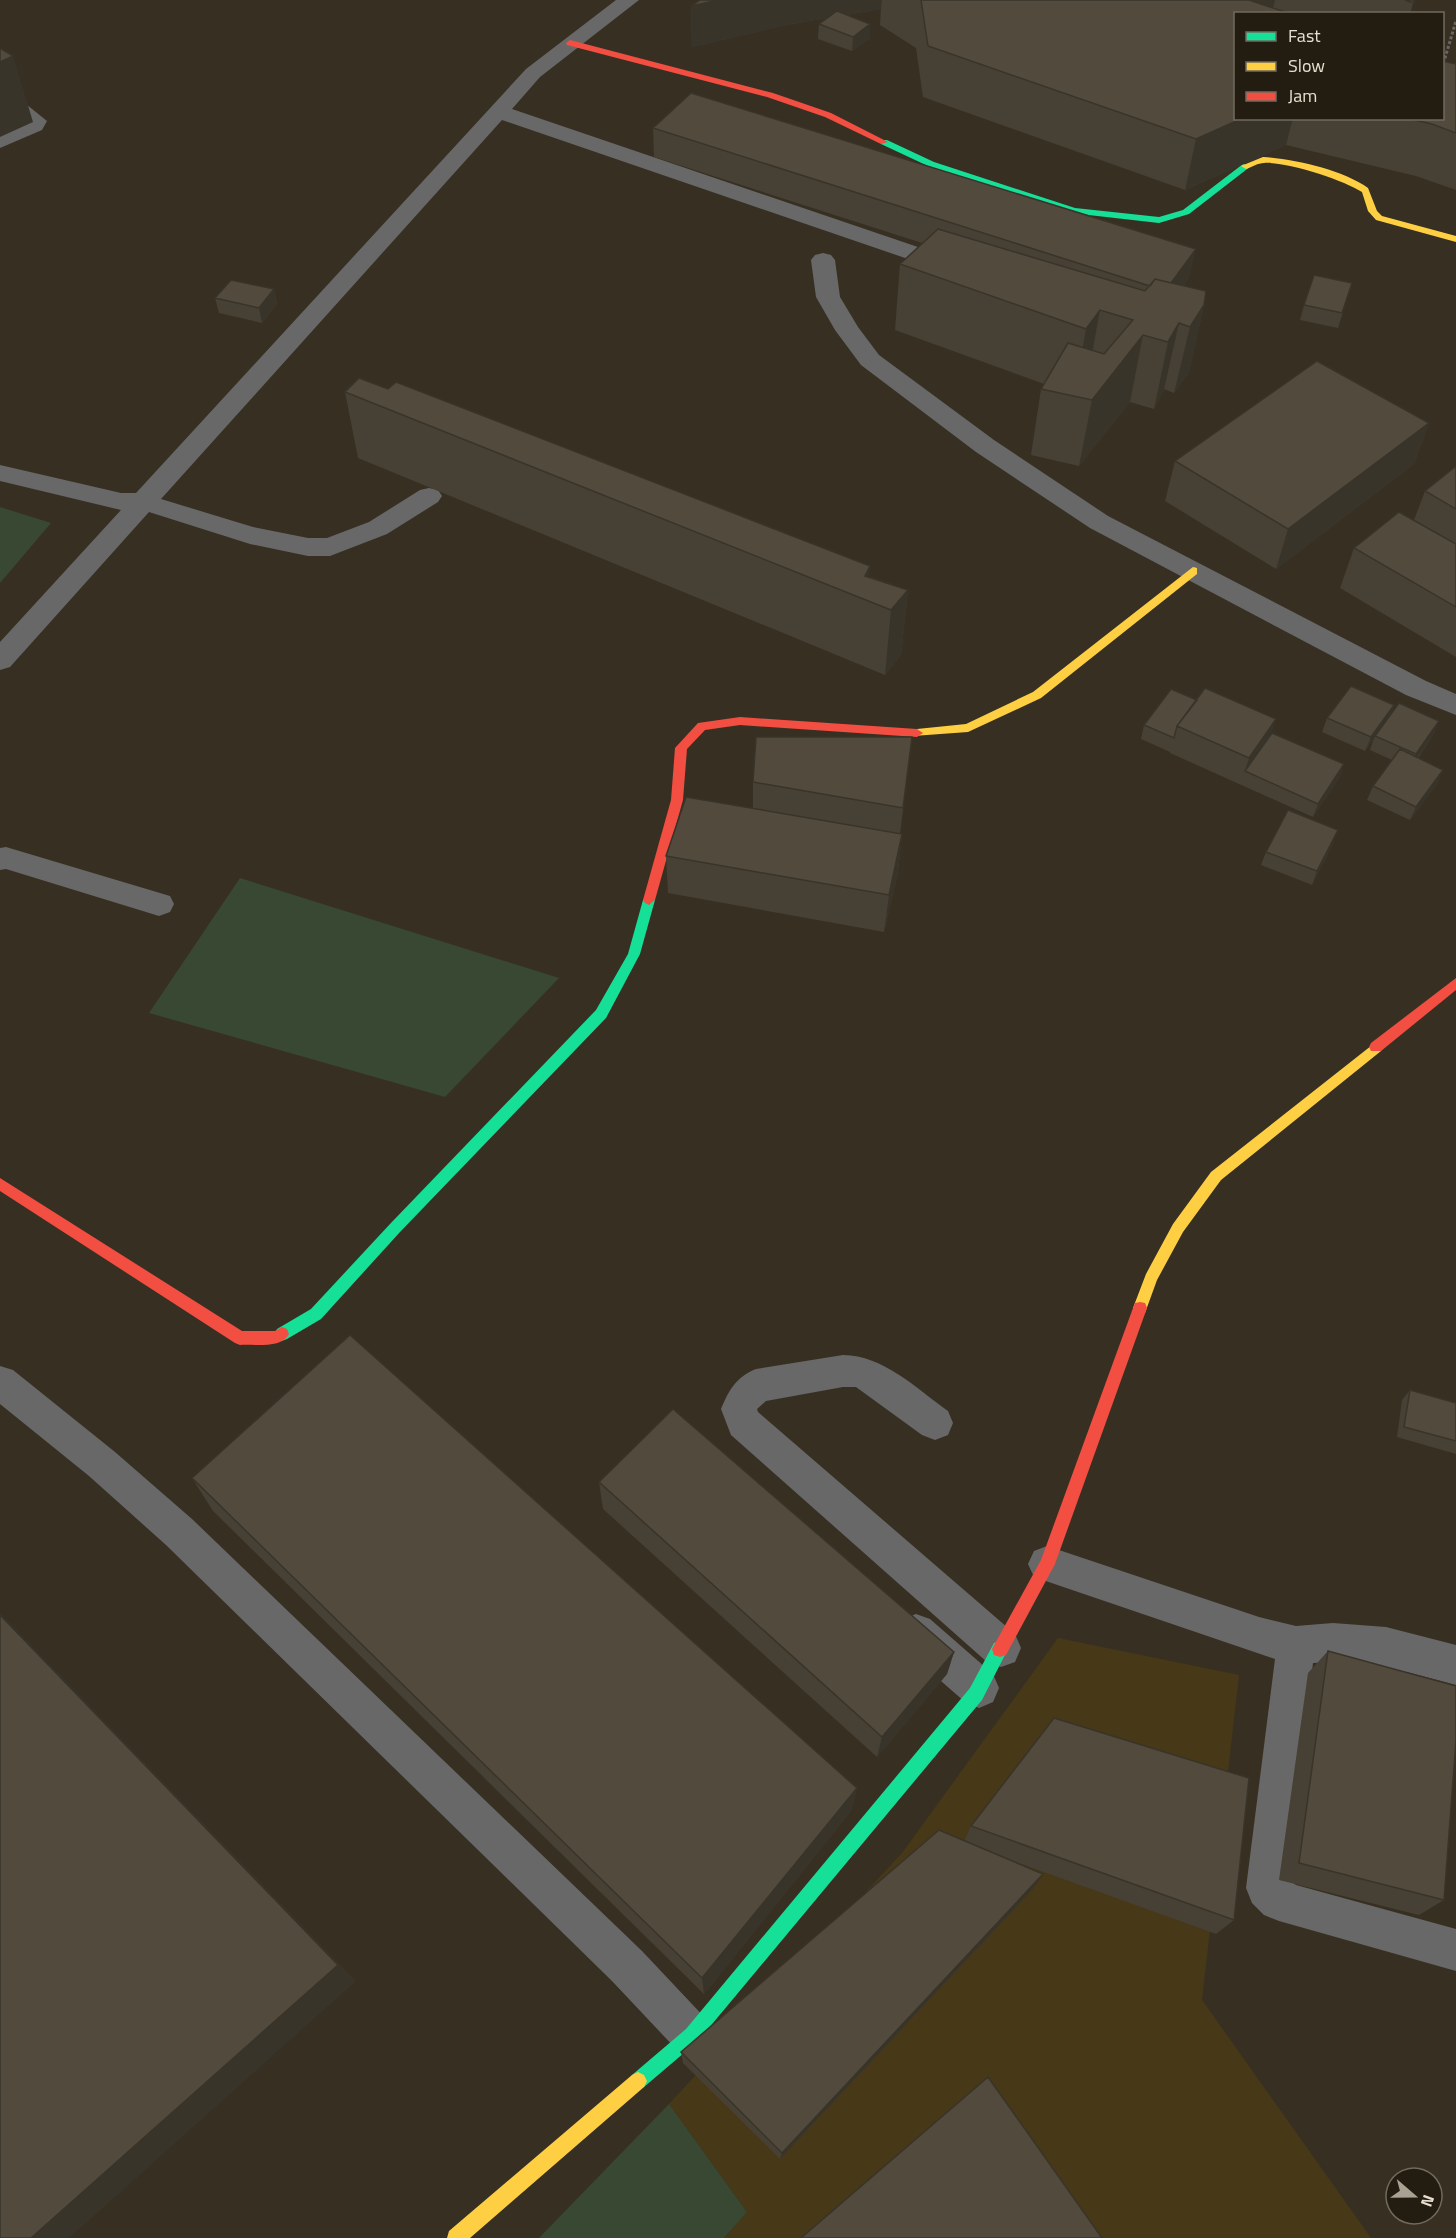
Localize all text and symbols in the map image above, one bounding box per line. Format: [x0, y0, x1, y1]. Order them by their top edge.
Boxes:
legend [1234, 12, 1444, 120]
text: Fast [1288, 22, 1321, 49]
text: Slow [1288, 52, 1325, 79]
text: Jam [1288, 82, 1317, 109]
north arrow [1384, 2166, 1444, 2226]
text: N [1415, 2192, 1441, 2210]

